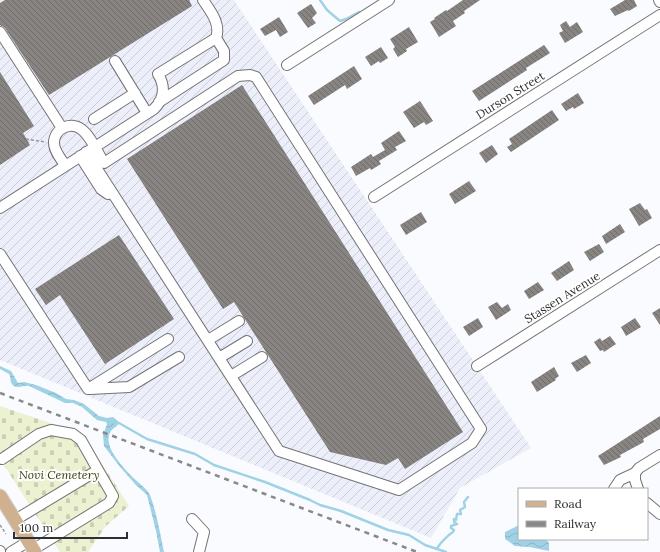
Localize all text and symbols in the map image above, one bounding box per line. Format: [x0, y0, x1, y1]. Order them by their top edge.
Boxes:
street label: Durson Street [473, 68, 547, 122]
street label: Stassen Avenue [521, 267, 603, 326]
park label: Novi Cemetery [19, 467, 99, 482]
legend [518, 488, 648, 540]
text: Road [554, 496, 582, 511]
scale bar [14, 514, 127, 540]
text: Railway [554, 516, 597, 531]
text: 100 m [20, 520, 53, 535]

